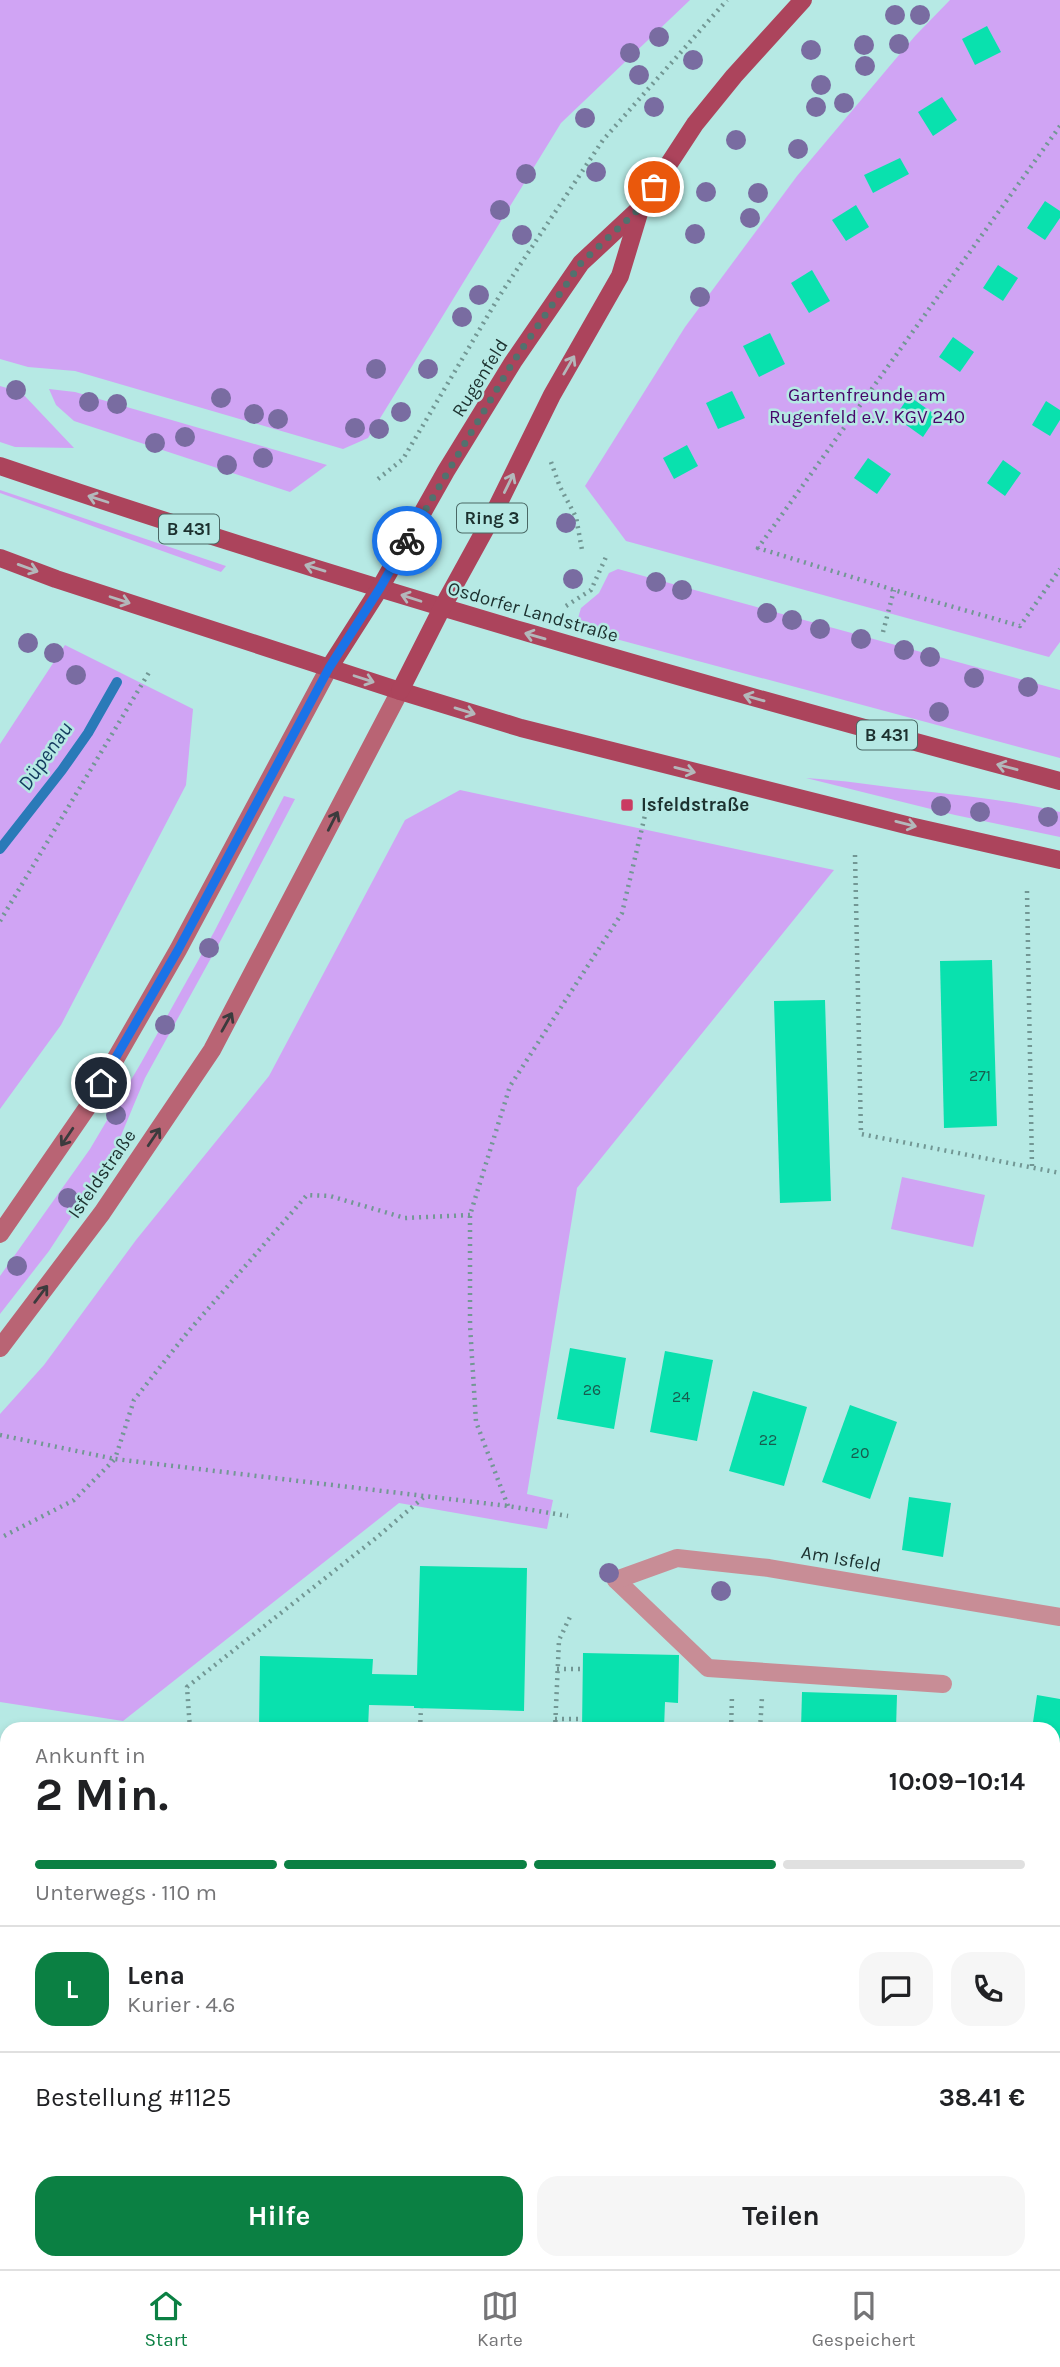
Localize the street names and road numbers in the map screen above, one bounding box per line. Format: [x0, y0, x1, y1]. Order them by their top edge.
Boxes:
street label: Rugenfeld [447, 335, 513, 421]
road number: Ring 3 [457, 504, 527, 532]
road number: B 431 [159, 514, 219, 544]
street label: Osdorfer Landstraße [445, 577, 621, 647]
road number: B 431 [857, 720, 917, 750]
street label: Isfeldstraße [63, 1125, 141, 1223]
street label: Am Isfeld [799, 1541, 883, 1577]

